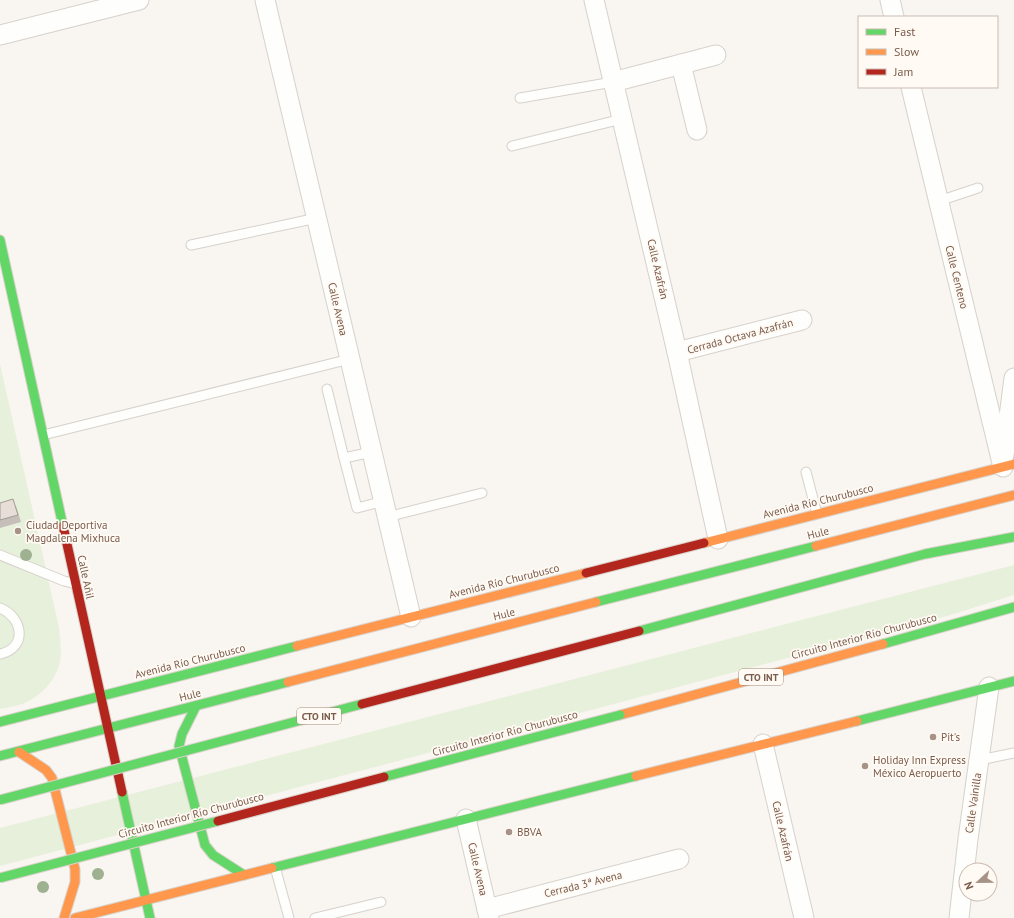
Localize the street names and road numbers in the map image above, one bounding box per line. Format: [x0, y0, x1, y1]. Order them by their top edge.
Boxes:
street label: Calle Azafrán [644, 237, 672, 301]
street label: Calle Centeno [942, 244, 972, 310]
street label: Calle Avena [325, 281, 351, 337]
street label: Cerrada Octava Azafrán [686, 315, 794, 357]
street label: Avenida Río Churubusco [761, 480, 875, 521]
street label: Hule [806, 523, 831, 542]
street label: Calle Añil [74, 554, 98, 601]
street label: Avenida Río Churubusco [447, 560, 561, 601]
street label: Hule [492, 604, 517, 623]
street label: Circuito Interior Río Churubusco [790, 610, 938, 662]
street label: Avenida Río Churubusco [133, 640, 247, 681]
road number: CTO INT [739, 669, 783, 685]
street label: Hule [178, 685, 203, 704]
street label: Circuito Interior Río Churubusco [431, 707, 579, 759]
road number: CTO INT [297, 708, 341, 724]
street label: Calle Vainilla [962, 772, 984, 834]
street label: Circuito Interior Río Churubusco [117, 789, 265, 841]
street label: Calle Azafrán [769, 799, 797, 863]
street label: Calle Avena [465, 841, 491, 897]
street label: Cerrada 3ª Avena [543, 868, 623, 900]

